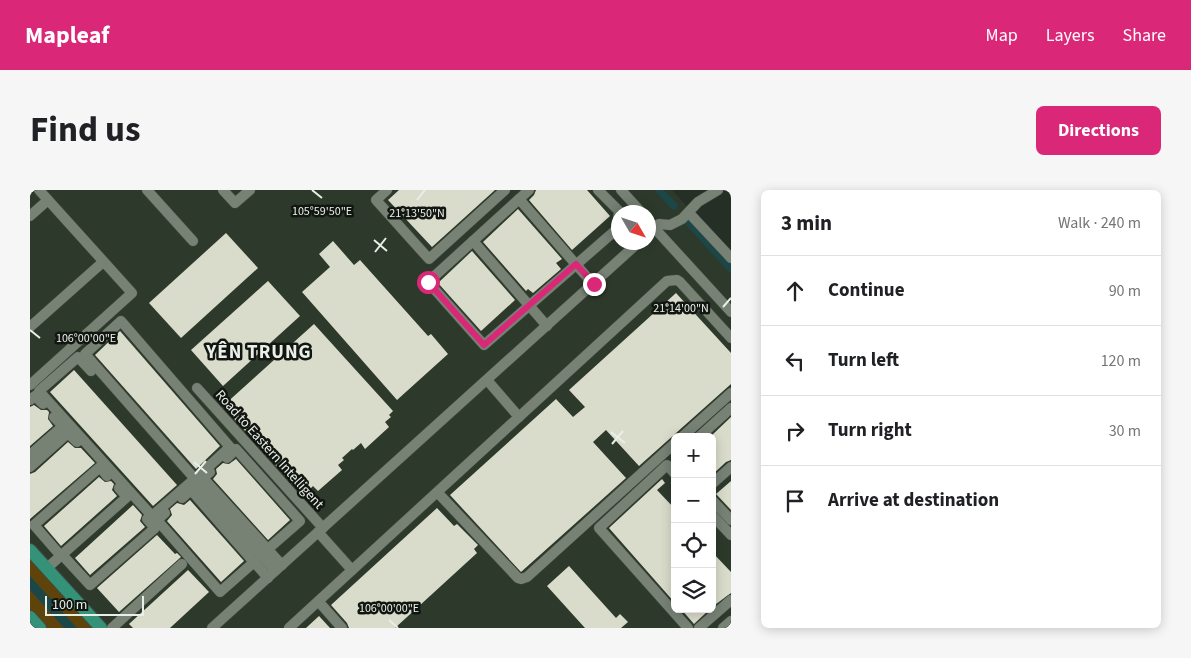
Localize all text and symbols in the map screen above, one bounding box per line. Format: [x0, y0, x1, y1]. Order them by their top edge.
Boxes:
text: Mapleaf [25, 18, 110, 53]
text: Map [986, 23, 1018, 48]
text: Layers [1046, 23, 1095, 48]
text: Share [1123, 23, 1166, 48]
text: Find us [30, 105, 140, 155]
button: Directions [1036, 106, 1161, 155]
text: 105°59'50"E [292, 203, 352, 220]
text: 21°13'50"N [389, 205, 445, 222]
north arrow [611, 205, 656, 250]
text: 3 min [781, 208, 832, 238]
text: Walk · 240 m [1058, 212, 1141, 234]
route start [417, 271, 440, 294]
route end [583, 273, 606, 296]
icon: ahead [781, 277, 809, 305]
text: Continue [828, 277, 905, 304]
text: 90 m [1109, 280, 1141, 302]
text: 21°14'00"N [653, 300, 709, 317]
text: 106°00'00"E [56, 330, 116, 347]
district label: YÊN TRUNG [205, 339, 312, 366]
icon: left [781, 347, 809, 375]
text: Turn left [828, 347, 899, 374]
text: 120 m [1101, 350, 1141, 372]
street label: Road to Eastern Intelligent [210, 386, 328, 514]
icon: right [781, 417, 809, 445]
text: Turn right [828, 417, 912, 444]
text: 30 m [1109, 420, 1141, 442]
map controls [671, 433, 716, 613]
button: + [671, 433, 716, 478]
button: − [671, 478, 716, 523]
icon: arrive [781, 487, 809, 515]
text: Arrive at destination [828, 487, 999, 514]
button: locate [671, 523, 716, 568]
button: layers [671, 568, 716, 613]
scale bar [45, 593, 144, 616]
text: 100 m [52, 595, 87, 615]
text: 106°00'00"E [359, 600, 419, 617]

